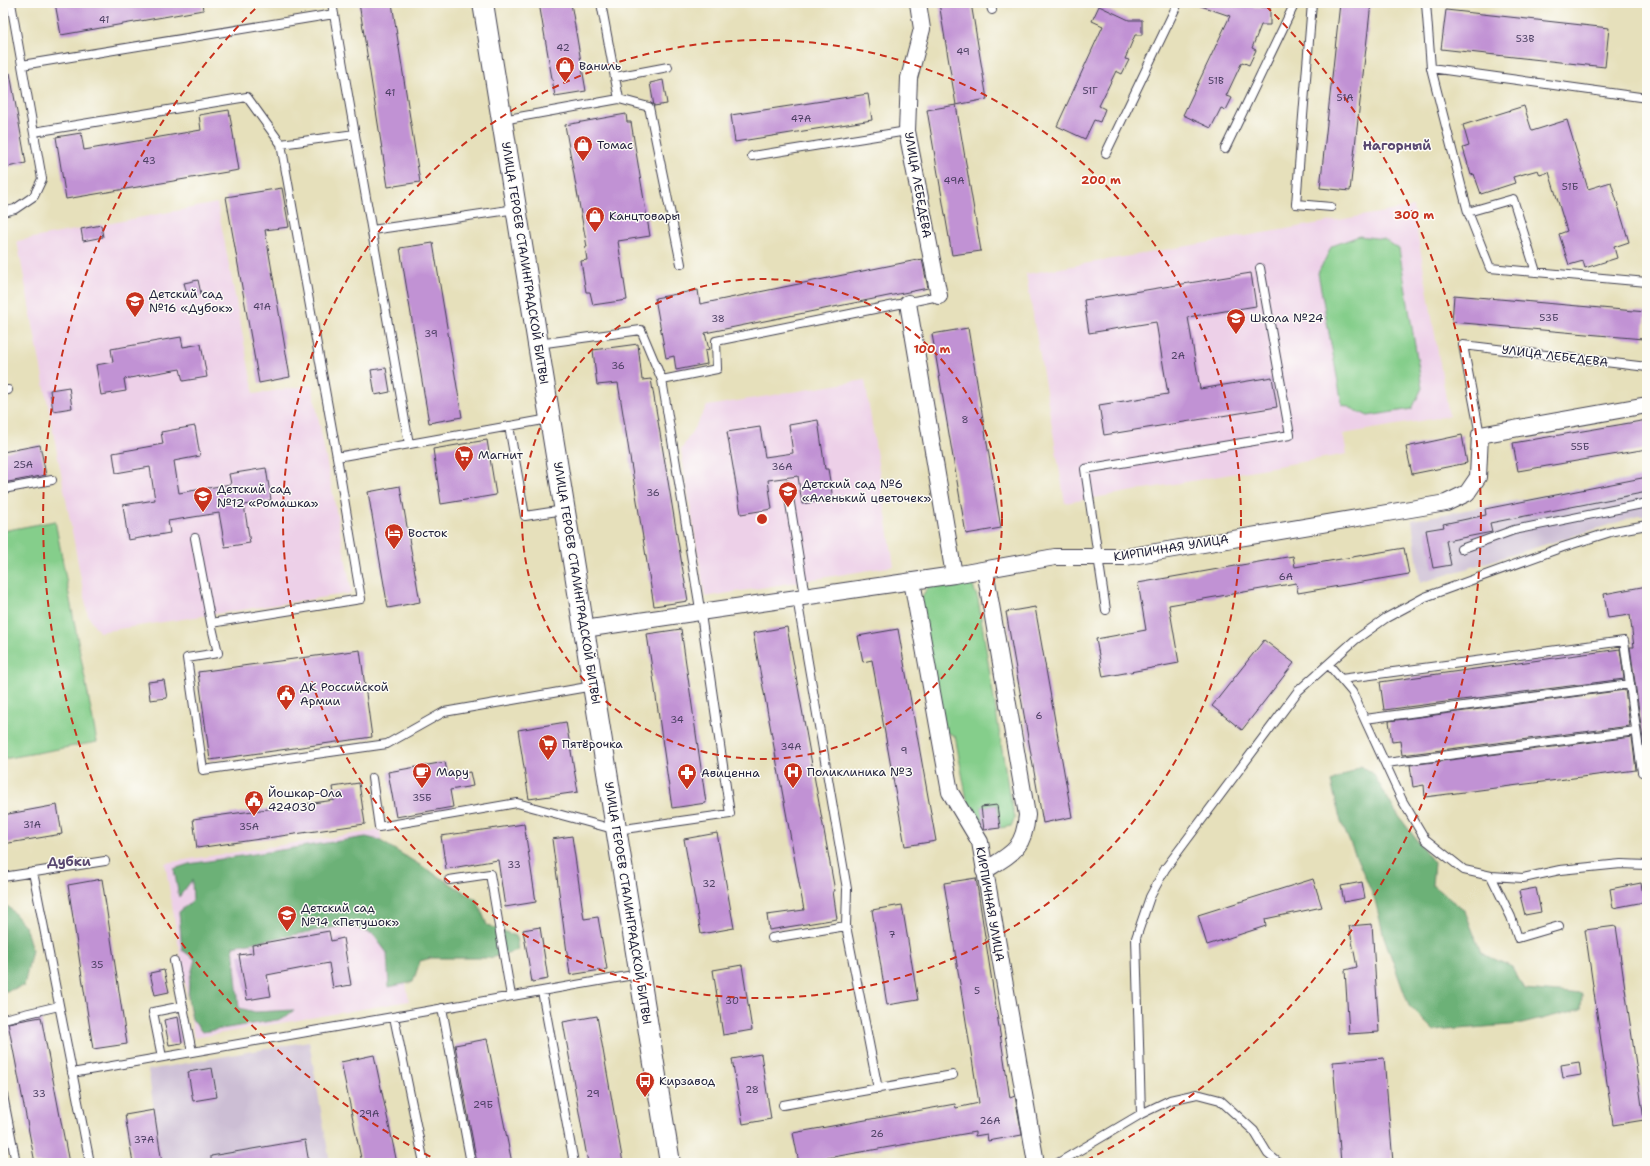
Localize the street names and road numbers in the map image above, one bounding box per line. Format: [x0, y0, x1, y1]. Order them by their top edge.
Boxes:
street label: УЛИЦА ЛЕБЕДЕВА [901, 131, 935, 239]
street label: УЛИЦА ГЕРОЕВ СТАЛИНГРАДСКОЙ БИТВЫ [498, 141, 552, 385]
street label: УЛИЦА ЛЕБЕДЕВА [1501, 342, 1609, 371]
street label: УЛИЦА ГЕРОЕВ СТАЛИНГРАДСКОЙ БИТВЫ [550, 461, 604, 705]
street label: КИРПИЧНАЯ УЛИЦА [1112, 531, 1230, 565]
street label: УЛИЦА ГЕРОЕВ СТАЛИНГРАДСКОЙ БИТВЫ [601, 781, 655, 1025]
street label: КИРПИЧНАЯ УЛИЦА [972, 845, 1008, 963]

